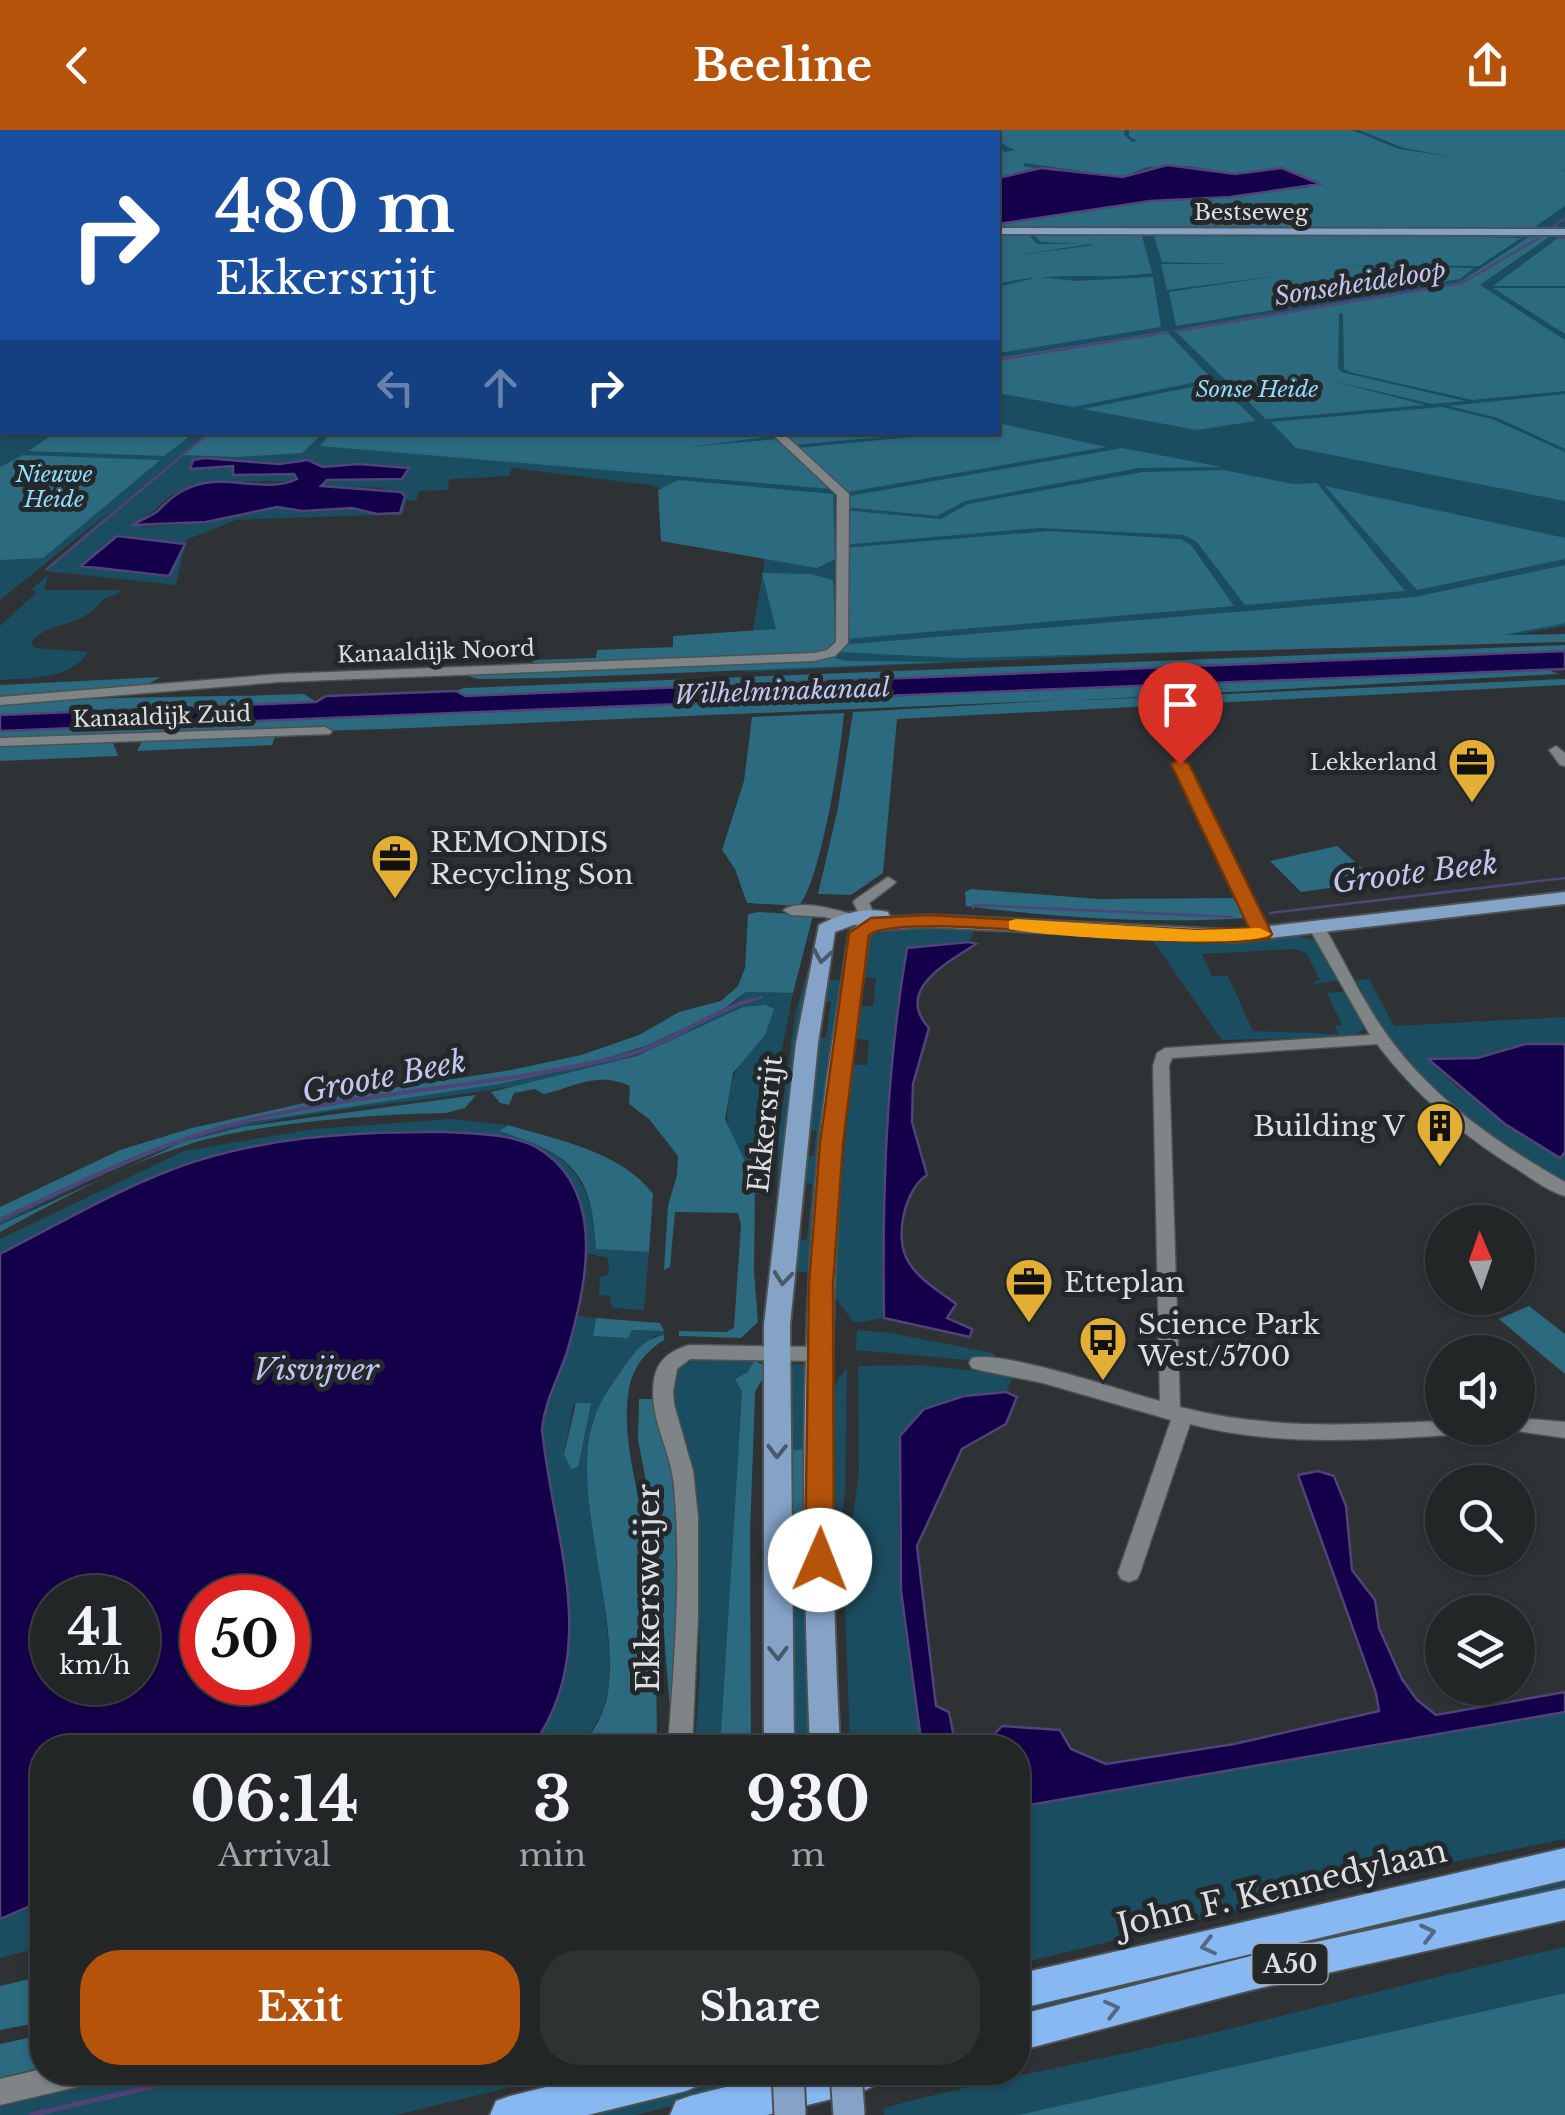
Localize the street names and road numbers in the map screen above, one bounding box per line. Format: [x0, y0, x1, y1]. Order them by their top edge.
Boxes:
street label: Bestseweg [1194, 199, 1309, 226]
street label: Kanaaldijk Noord [337, 635, 535, 668]
street label: Kanaaldijk Zuid [72, 700, 252, 733]
street label: Ekkersrijt [741, 1053, 790, 1194]
street label: Ekkersweijer [628, 1483, 668, 1692]
street label: John F. Kennedylaan [1109, 1831, 1451, 1946]
road number: A50 [1252, 1944, 1328, 1984]

